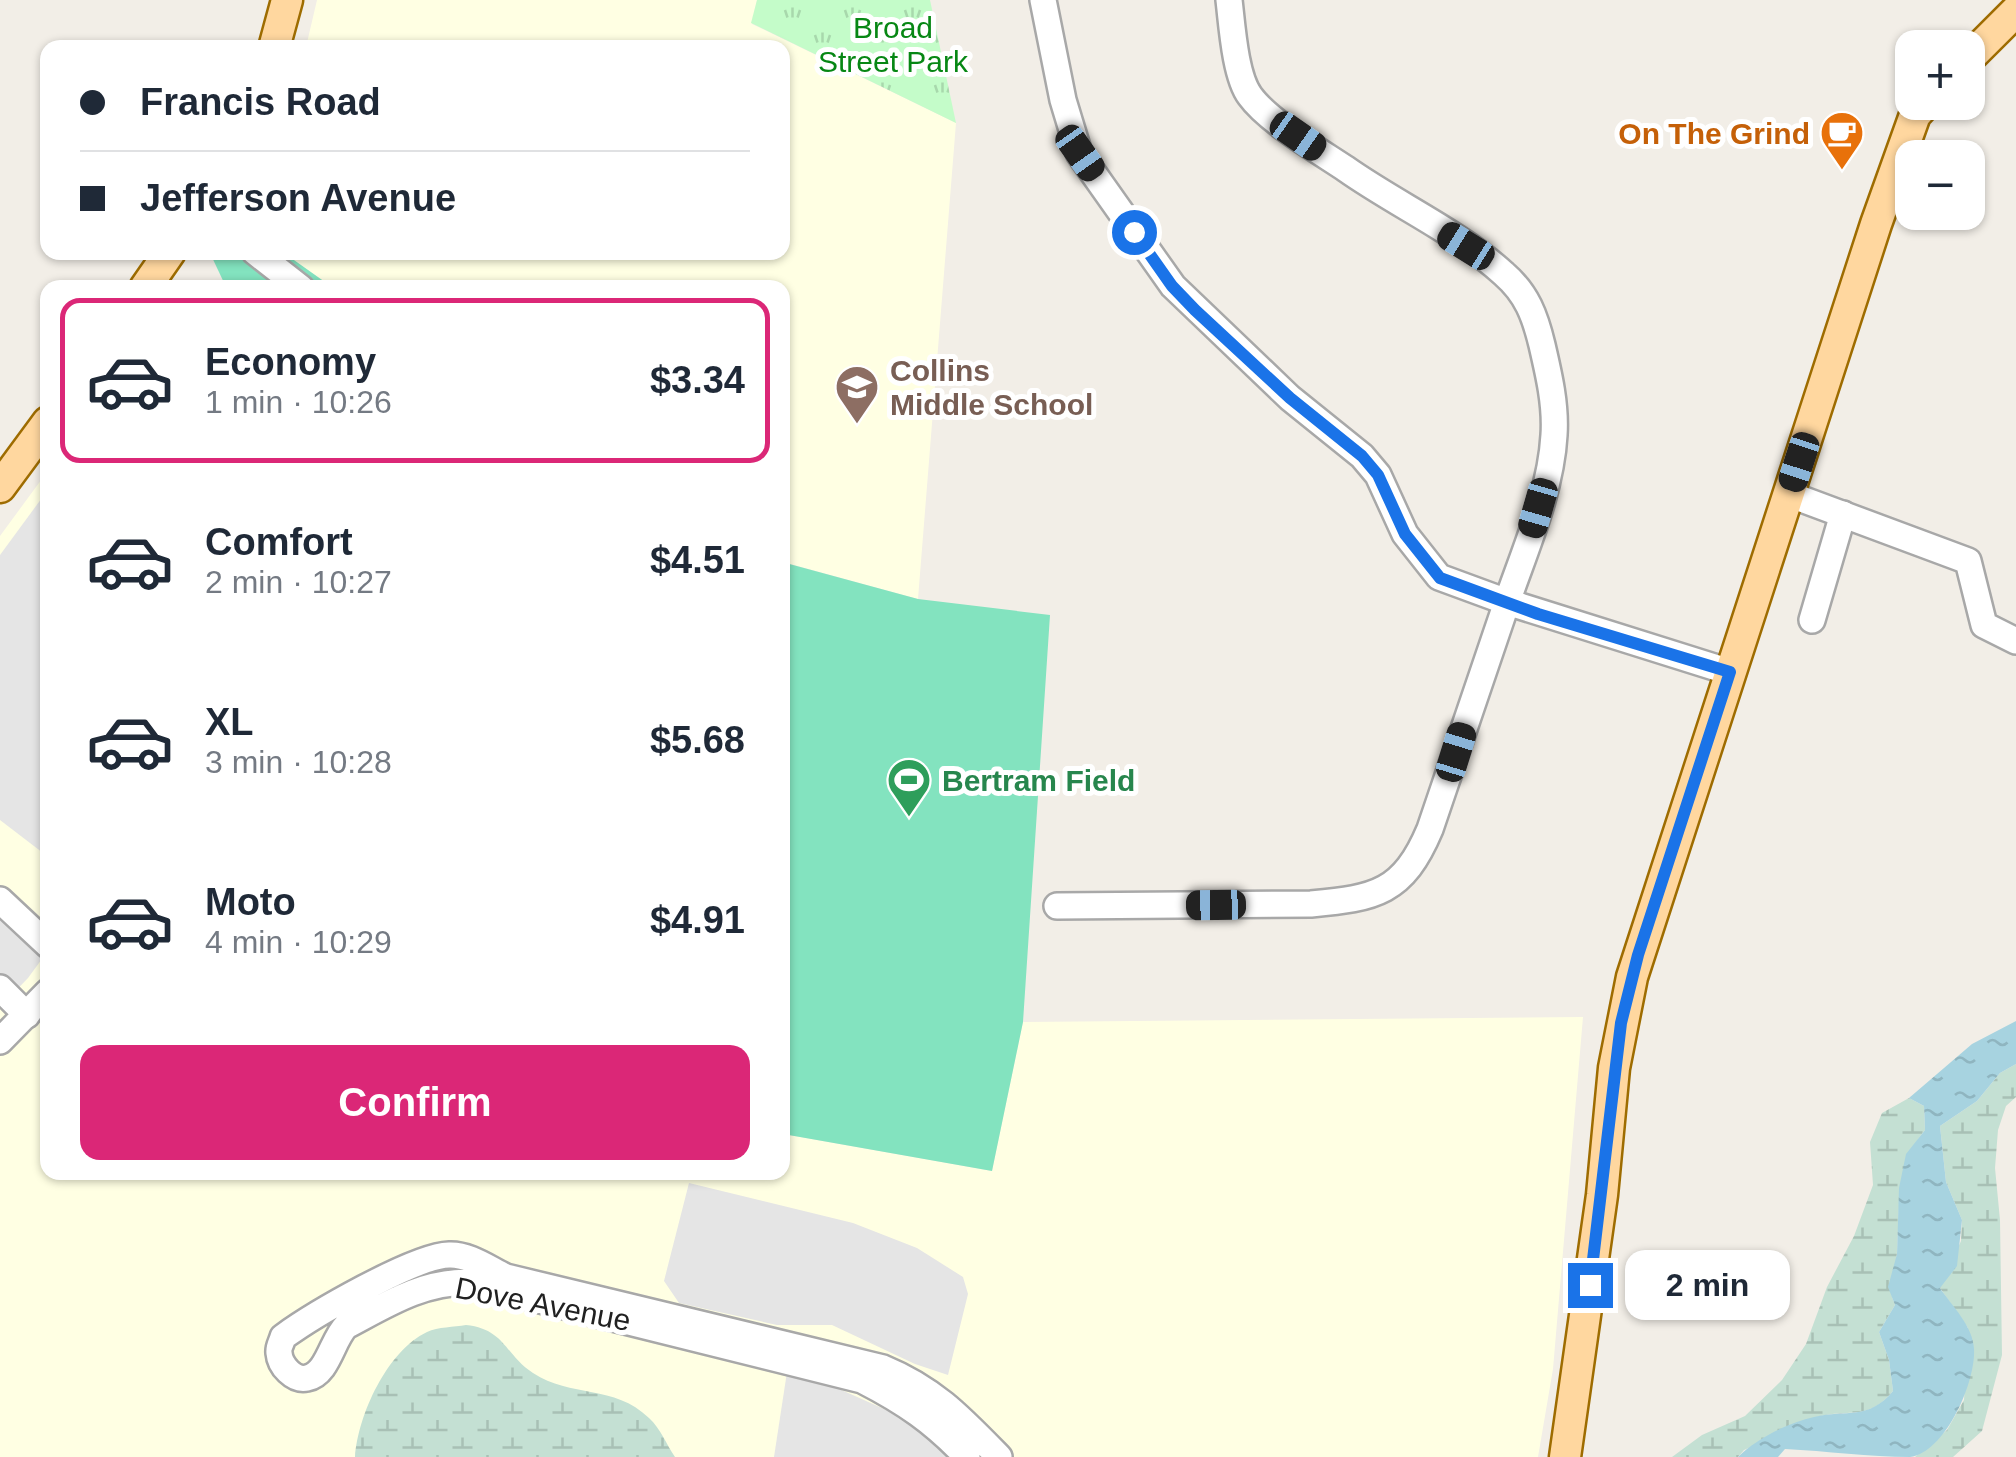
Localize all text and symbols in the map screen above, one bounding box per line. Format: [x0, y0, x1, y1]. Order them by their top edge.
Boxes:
park label: Broad Street Park [818, 11, 969, 78]
map controls [1895, 30, 1985, 230]
button: + [1895, 30, 1985, 120]
text: Francis Road [140, 81, 381, 123]
car [1265, 107, 1331, 165]
cafe icon: On The Grind [1819, 110, 1865, 171]
place label: On The Grind [1618, 117, 1810, 150]
car [1051, 120, 1109, 186]
button: − [1895, 140, 1985, 230]
text: Jefferson Avenue [140, 177, 456, 219]
route start [1112, 210, 1157, 255]
car [1433, 217, 1499, 275]
icon: car [85, 336, 175, 426]
text: Economy [205, 341, 376, 383]
place label: Collins Middle School [890, 354, 1093, 421]
text: $3.34 [650, 359, 745, 401]
school or university icon: Collins Middle School [834, 364, 880, 425]
text: 1 min · 10:26 [205, 384, 392, 420]
car [1775, 429, 1823, 495]
car [1515, 475, 1561, 541]
icon: car [85, 516, 175, 606]
text: Comfort [205, 521, 353, 563]
text: $4.51 [650, 539, 745, 581]
text: 2 min · 10:27 [205, 564, 392, 600]
icon: car [85, 696, 175, 786]
text: XL [205, 701, 254, 743]
text: $5.68 [650, 719, 745, 761]
car [1433, 719, 1479, 785]
text: 3 min · 10:28 [205, 744, 392, 780]
sports icon: Bertram Field [886, 757, 932, 818]
place label: Bertram Field [942, 764, 1135, 797]
icon: car [85, 876, 175, 966]
text: Moto [205, 881, 296, 923]
car [1186, 889, 1246, 921]
text: $4.91 [650, 899, 745, 941]
text: 4 min · 10:29 [205, 924, 392, 960]
button: Confirm [80, 1045, 750, 1160]
callout: 2 min [1625, 1250, 1790, 1320]
route end [1568, 1263, 1613, 1308]
text: 2 min [1666, 1267, 1749, 1303]
street label: Dove Avenue [453, 1271, 633, 1337]

